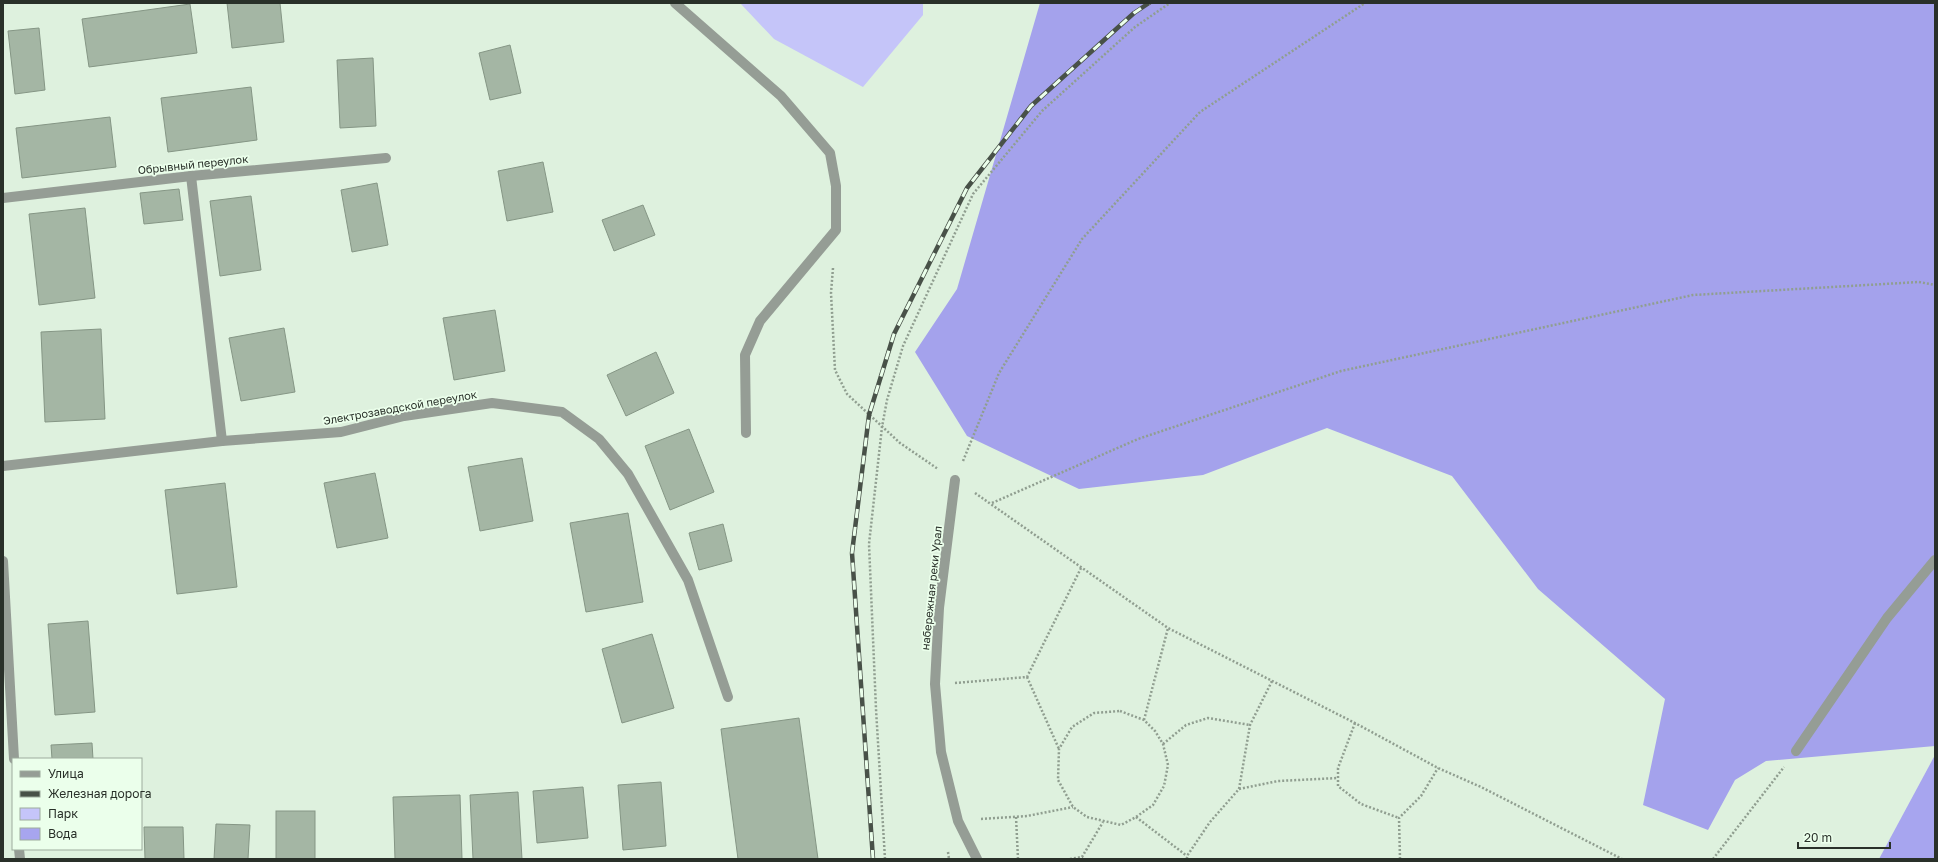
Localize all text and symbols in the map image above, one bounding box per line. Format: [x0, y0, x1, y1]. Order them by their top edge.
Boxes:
street label: Обрывный переулок [137, 152, 250, 176]
street label: Электрозаводской переулок [322, 387, 478, 427]
street label: набережная реки Урал [918, 525, 944, 651]
legend [12, 758, 142, 850]
text: Улица [48, 766, 84, 781]
text: Железная дорога [48, 786, 151, 801]
text: Парк [48, 806, 78, 821]
scale bar [1798, 824, 1890, 850]
text: Вода [48, 826, 77, 841]
text: 20 m [1804, 830, 1832, 845]

